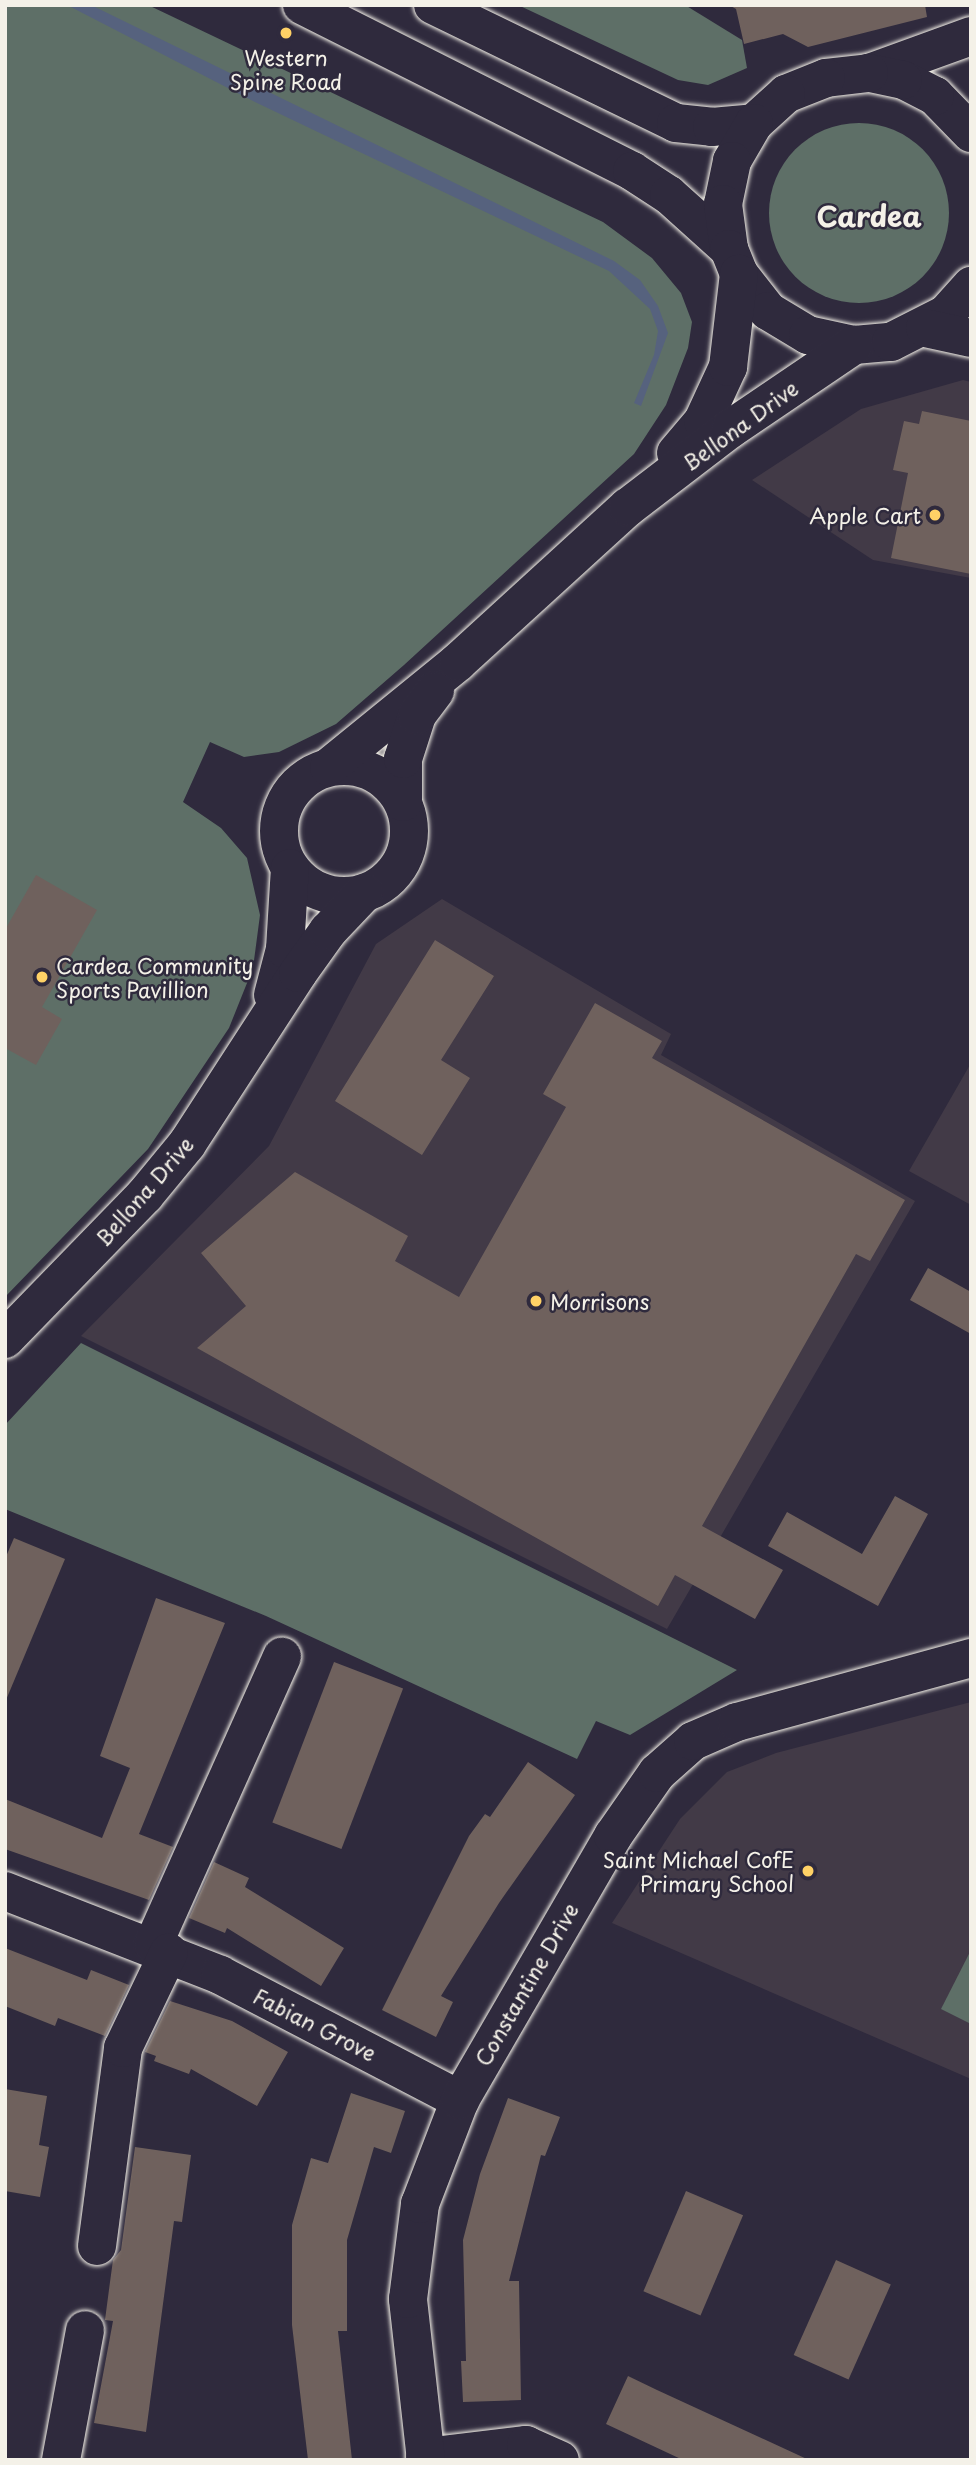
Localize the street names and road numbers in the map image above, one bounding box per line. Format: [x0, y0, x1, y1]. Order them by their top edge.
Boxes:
street label: Bellona Drive [678, 375, 802, 475]
street label: Bellona Drive [90, 1131, 198, 1251]
street label: Constantine Drive [469, 1898, 583, 2070]
street label: Fabian Grove [249, 1982, 381, 2066]

